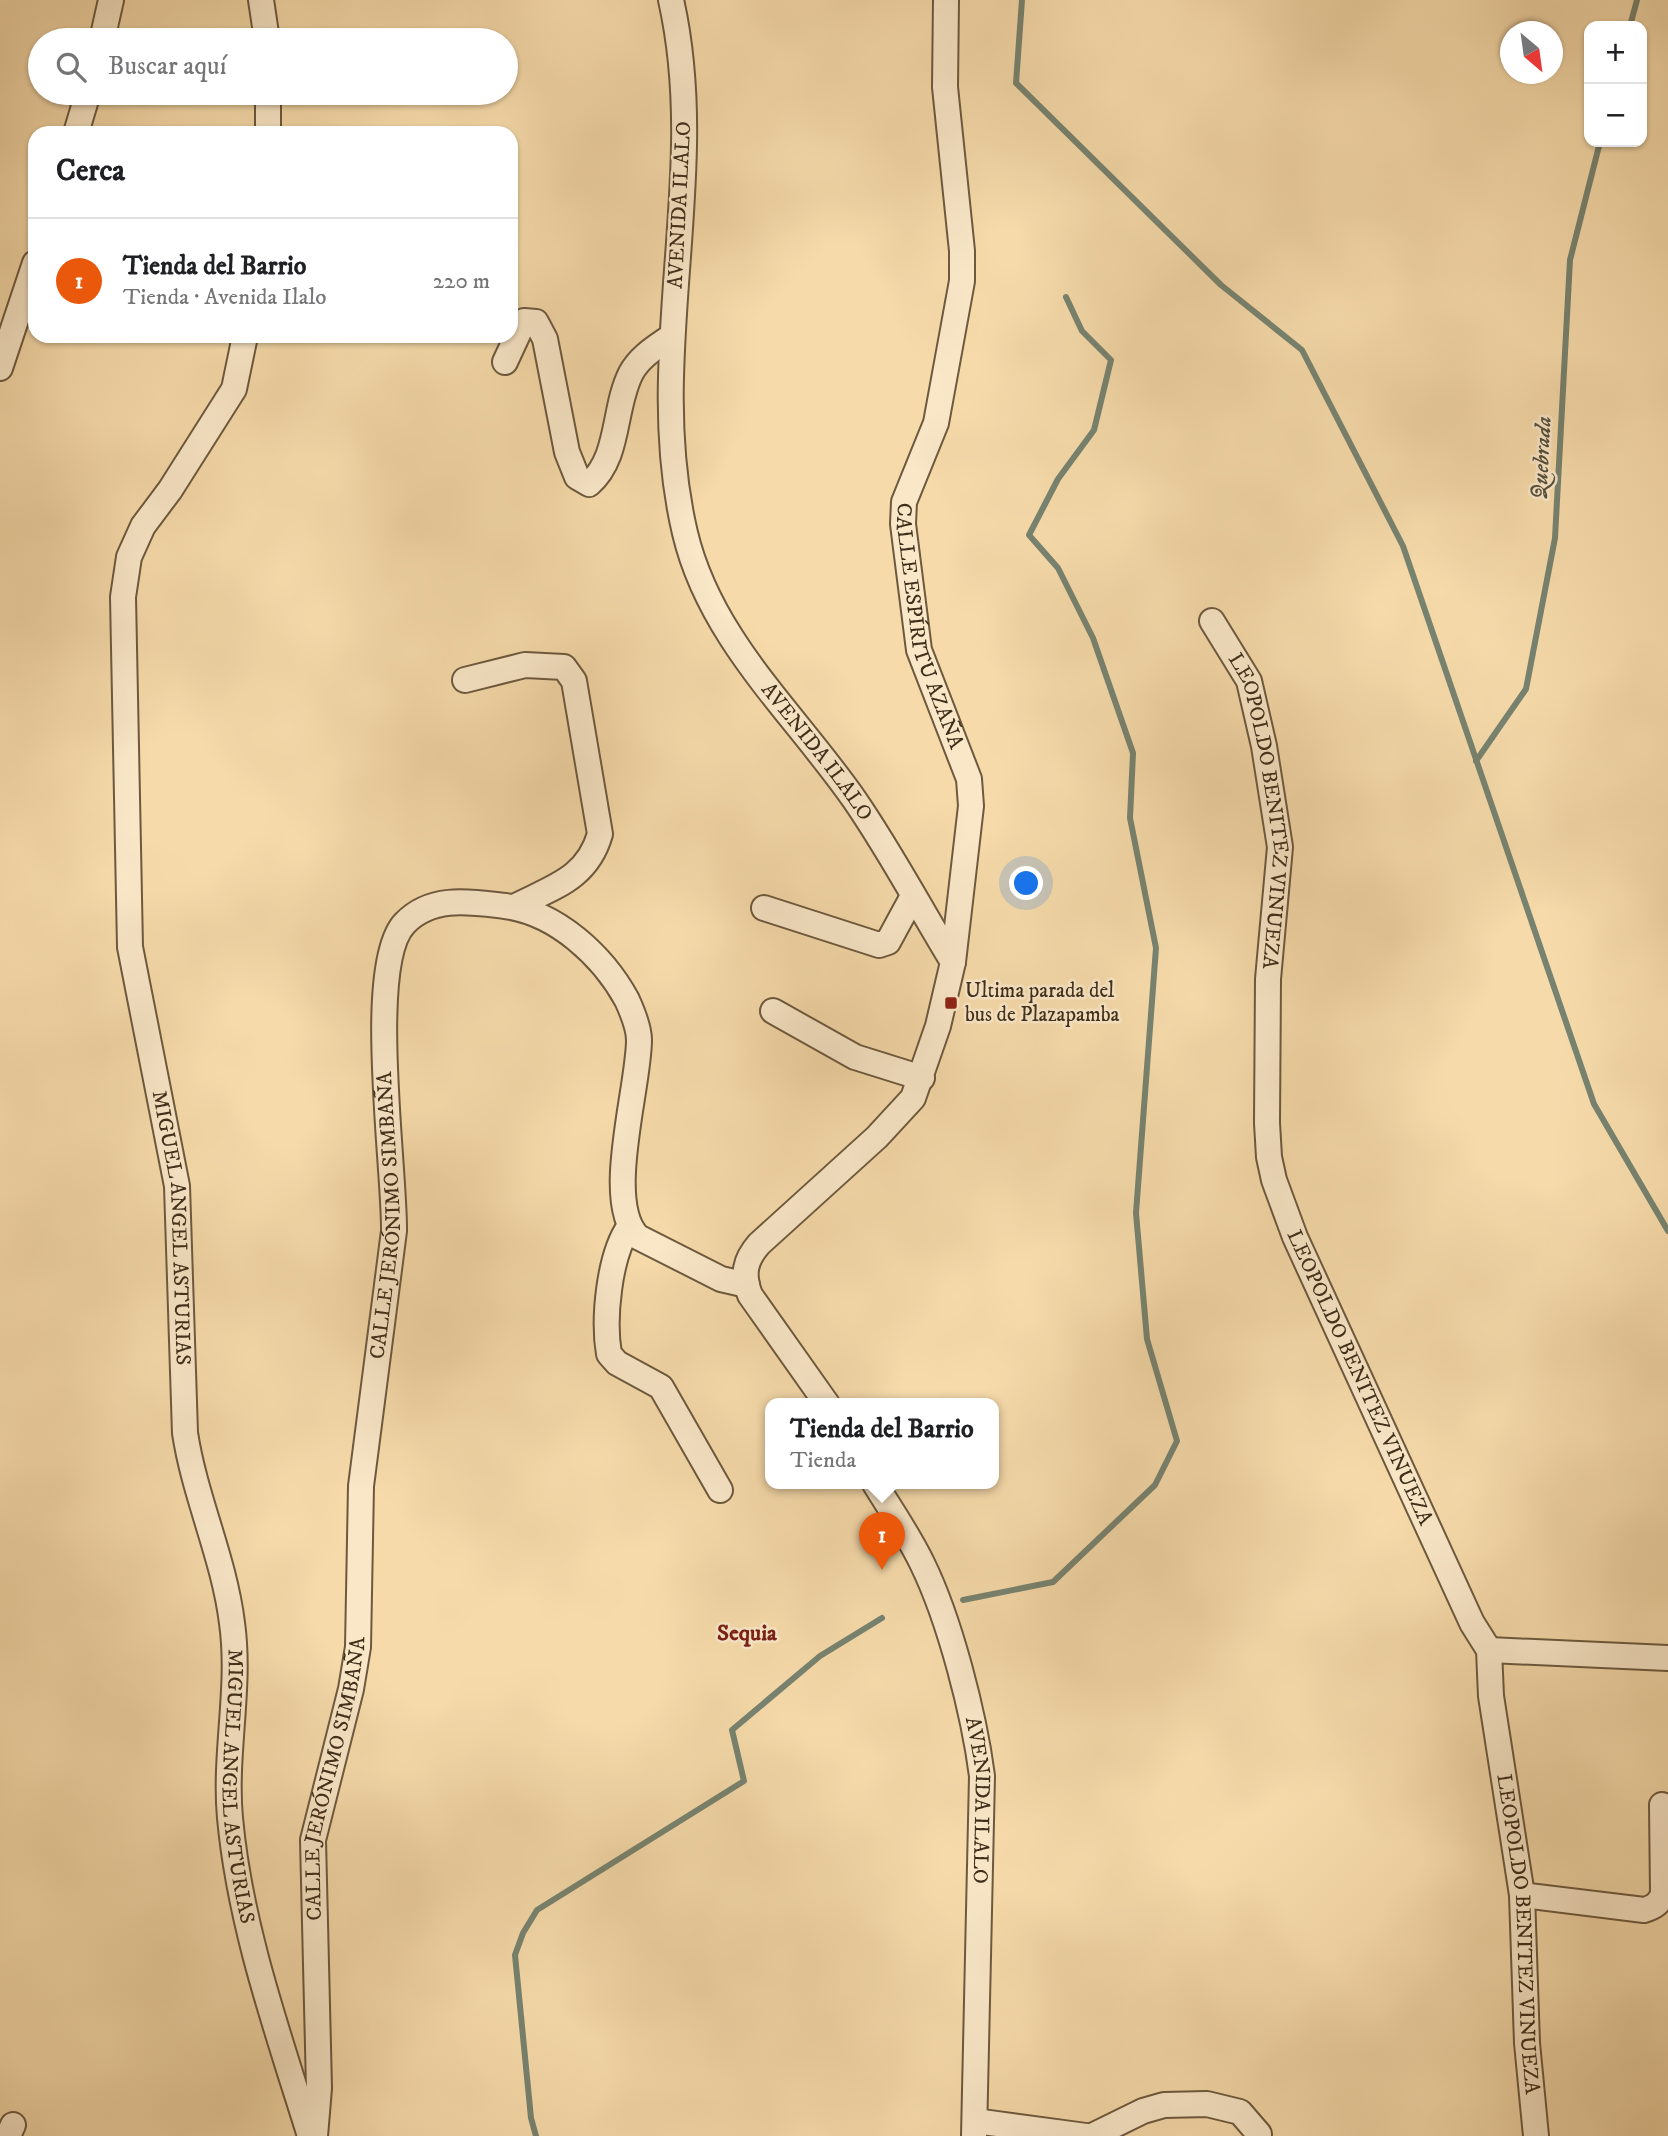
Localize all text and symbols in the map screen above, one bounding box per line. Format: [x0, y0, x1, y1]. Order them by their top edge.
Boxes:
north arrow [1500, 21, 1563, 84]
map controls [1584, 21, 1647, 147]
button: + [1584, 21, 1647, 84]
search box [28, 28, 518, 105]
icon: search [52, 48, 90, 86]
text: Buscar aquí [108, 50, 226, 83]
button: − [1584, 84, 1647, 147]
street label: AVENIDA ILALO [663, 121, 697, 289]
text: Cerca [56, 153, 125, 190]
text: Tienda del Barrio [123, 250, 306, 283]
text: 1 [75, 267, 83, 296]
text: 220 m [433, 267, 490, 296]
text: Tienda · Avenida Ilalo [123, 283, 326, 312]
water label: Quebrada [1525, 415, 1559, 501]
street label: CALLE ESPÍRITU AZAÑA [890, 502, 969, 753]
street label: LEOPOLDO BENITEZ VINUEZA [1222, 648, 1294, 971]
street label: AVENIDA ILALO [755, 678, 878, 826]
your location [1009, 866, 1043, 900]
place label: Ultima parada del bus de Plazapamba [965, 978, 1120, 1028]
marker: Ultima parada del bus de Plazapamba [943, 995, 959, 1011]
street label: CALLE JERÓNIMO SIMBAÑA [365, 1070, 407, 1361]
street label: MIGUEL ANGEL ASTURIAS [146, 1088, 196, 1366]
street label: LEOPOLDO BENITEZ VINUEZA [1281, 1226, 1439, 1530]
popup [765, 1398, 999, 1489]
text: Tienda del Barrio [790, 1413, 974, 1446]
text: Tienda [790, 1446, 856, 1475]
pin: 1 [859, 1512, 905, 1570]
district label: Sequia [717, 1619, 778, 1648]
street label: CALLE JERÓNIMO SIMBAÑA [299, 1636, 371, 1921]
street label: MIGUEL ANGEL ASTURIAS [216, 1649, 260, 1926]
street label: AVENIDA ILALO [959, 1714, 995, 1884]
street label: LEOPOLDO BENITEZ VINUEZA [1490, 1772, 1545, 2096]

